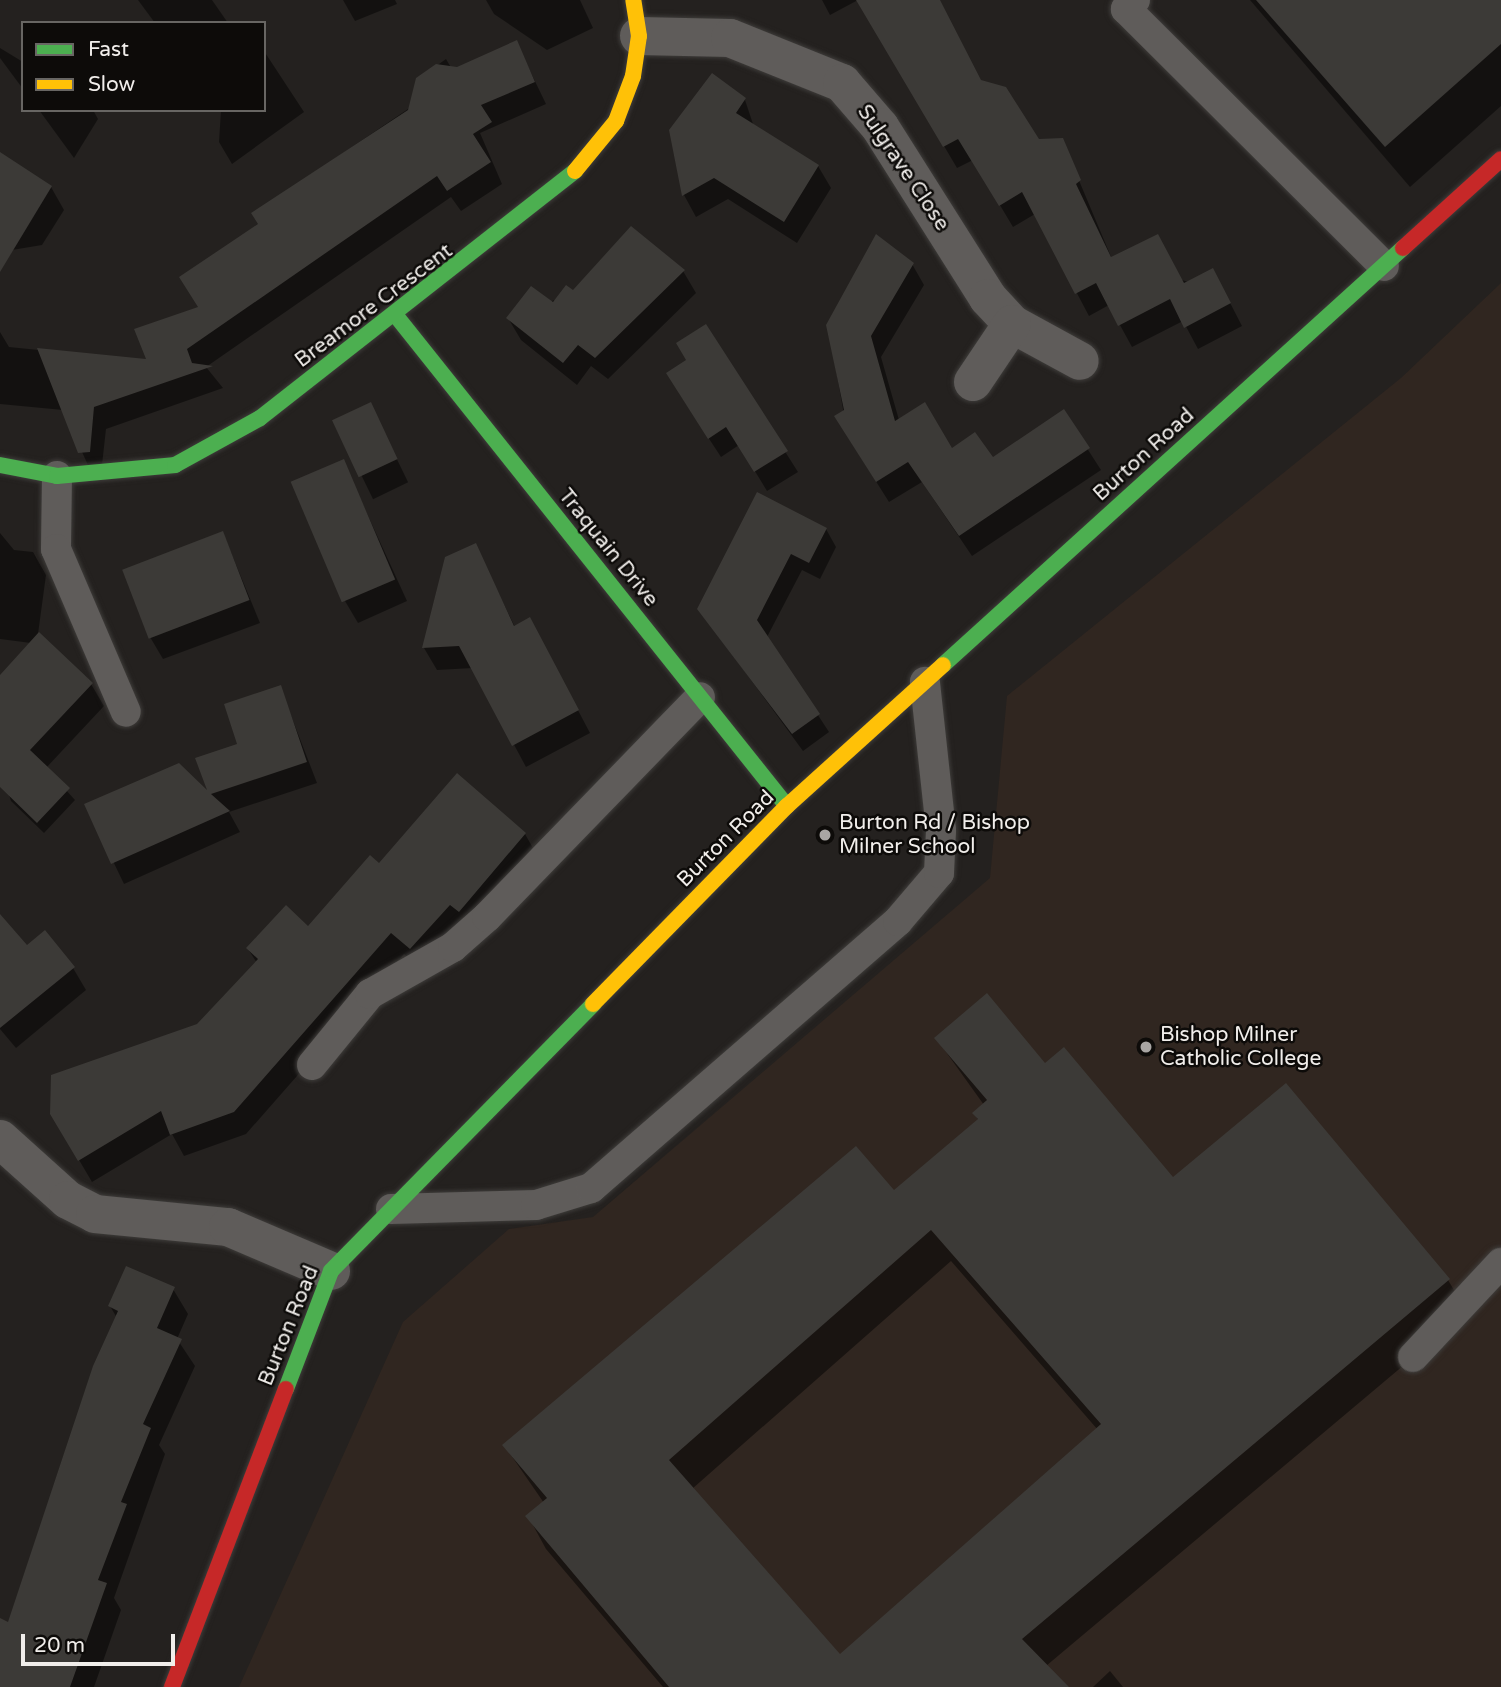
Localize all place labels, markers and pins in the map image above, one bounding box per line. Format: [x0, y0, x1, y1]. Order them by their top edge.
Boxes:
place label: Burton Rd / Bishop Milner School [839, 810, 1030, 860]
marker: Burton Rd / Bishop Milner School [817, 827, 833, 843]
place label: Bishop Milner Catholic College [1160, 1022, 1321, 1072]
marker: Bishop Milner Catholic College [1138, 1039, 1154, 1055]

